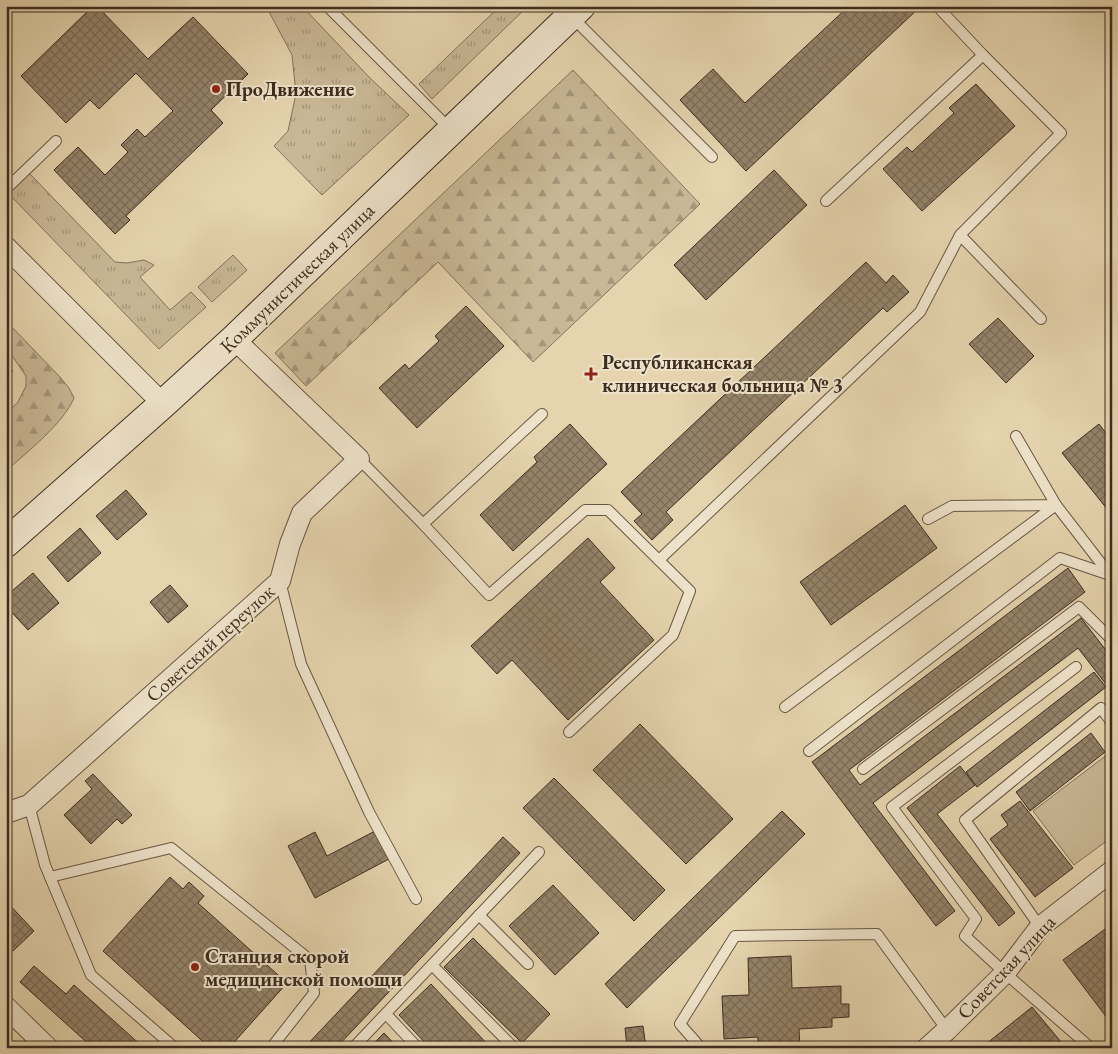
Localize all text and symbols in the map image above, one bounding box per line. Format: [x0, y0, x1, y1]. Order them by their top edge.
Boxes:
place label: ПроДвижение [226, 76, 354, 102]
marker: ПроДвижение [210, 83, 222, 95]
street label: Коммунистическая улица [214, 197, 380, 359]
place label: Республиканская клиническая больница № 3 [602, 349, 843, 398]
marker: Республиканская клиническая больница № 3 [584, 367, 598, 381]
street label: Советский переулок [140, 578, 280, 708]
street label: Советская улица [951, 909, 1061, 1025]
place label: Станция скорой медицинской помощи [205, 943, 402, 992]
marker: Станция скорой медицинской помощи [189, 961, 201, 973]

